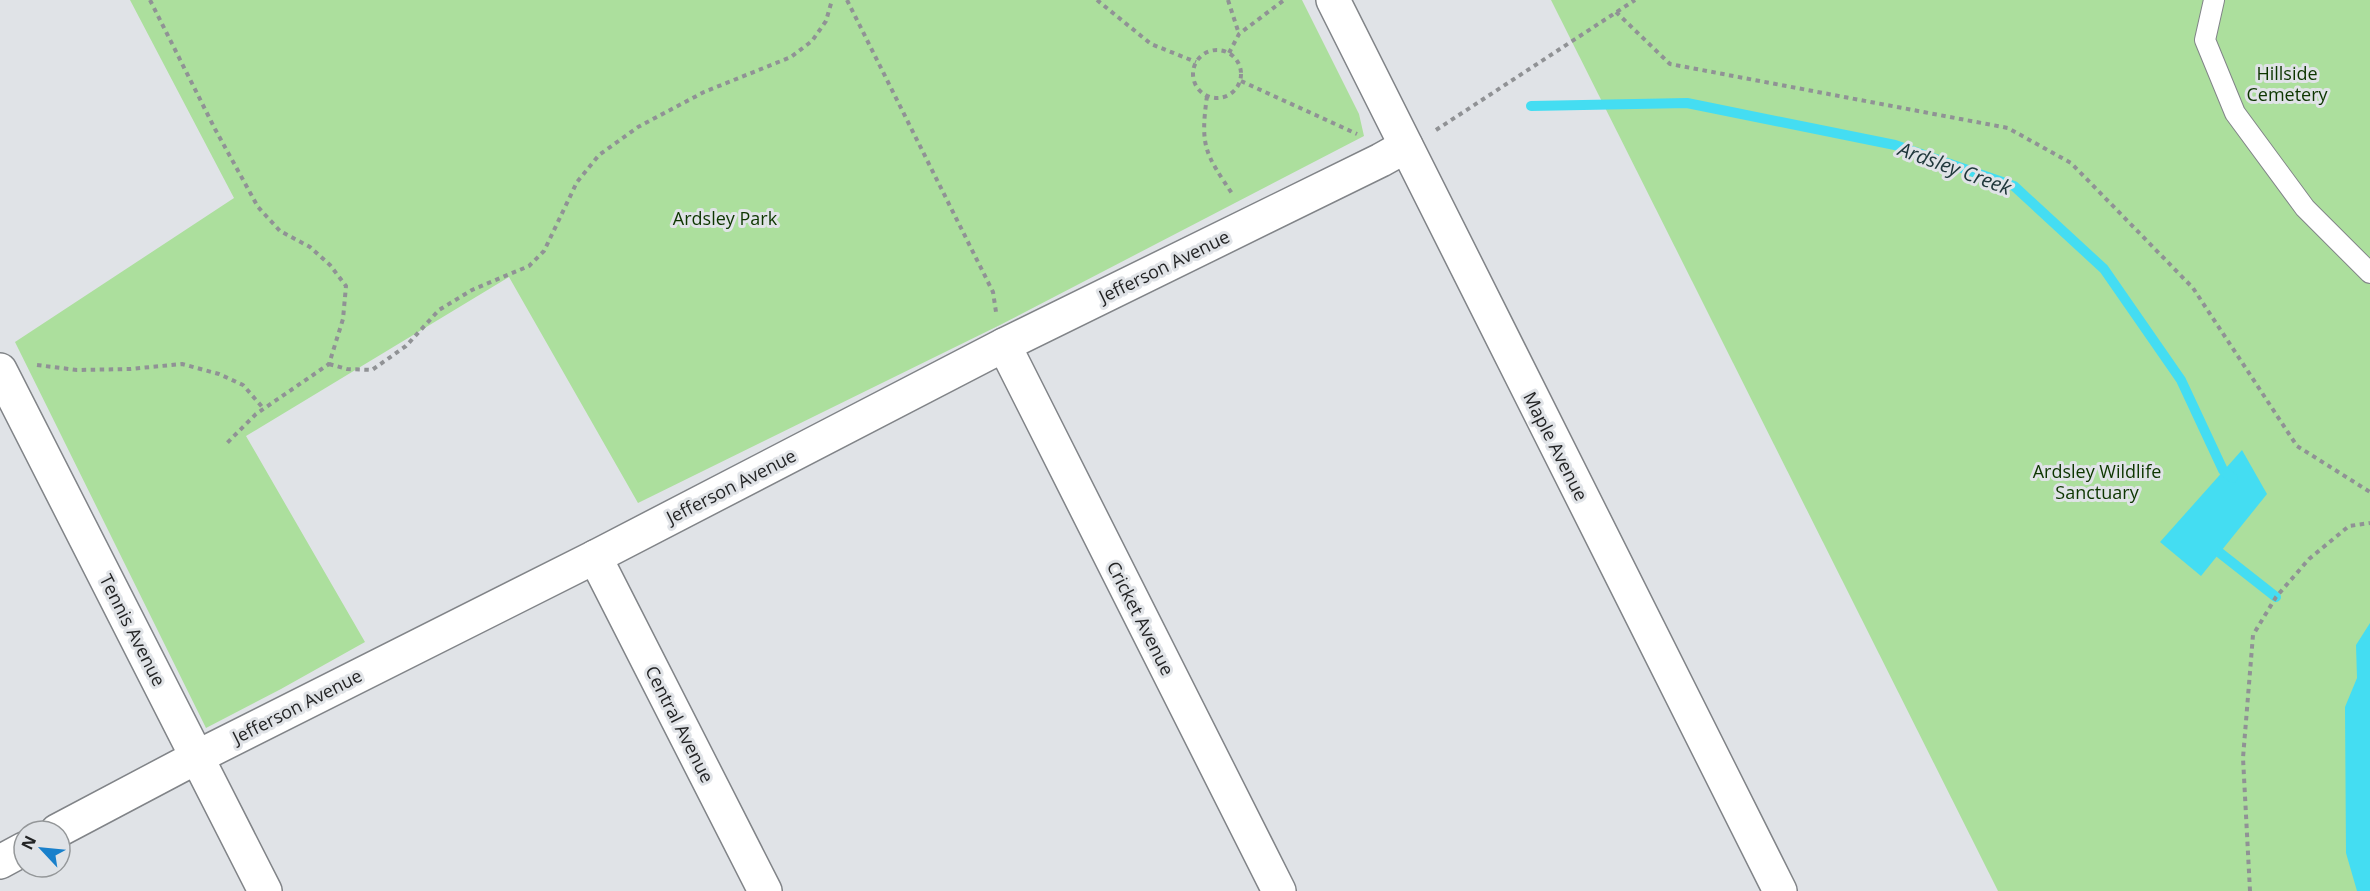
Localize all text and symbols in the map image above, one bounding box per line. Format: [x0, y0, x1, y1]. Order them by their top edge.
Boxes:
park label: Hillside Cemetery [2246, 61, 2329, 106]
water label: Ardsley Creek [1893, 134, 2016, 201]
park label: Ardsley Park [673, 206, 778, 230]
street label: Jefferson Avenue [1093, 224, 1233, 309]
street label: Maple Avenue [1518, 387, 1594, 505]
street label: Jefferson Avenue [660, 443, 800, 530]
park label: Ardsley Wildlife Sanctuary [2033, 459, 2161, 504]
street label: Cricket Avenue [1102, 557, 1180, 679]
street label: Tennis Avenue [94, 570, 172, 690]
street label: Central Avenue [640, 661, 720, 787]
street label: Jefferson Avenue [226, 663, 366, 750]
north arrow [12, 819, 72, 879]
text: N [16, 832, 41, 853]

